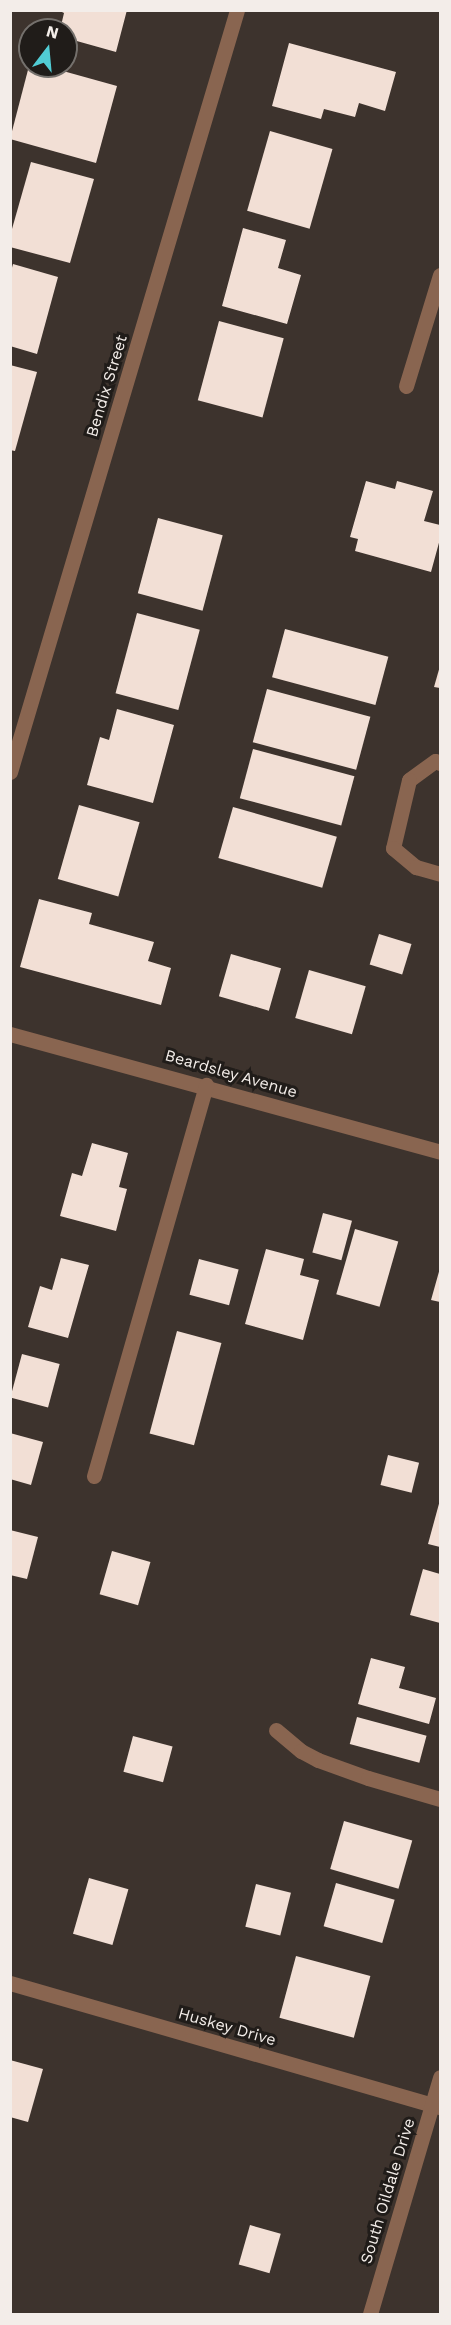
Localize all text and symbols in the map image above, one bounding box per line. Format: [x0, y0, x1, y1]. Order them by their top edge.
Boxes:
north arrow [18, 18, 78, 78]
text: N [44, 21, 61, 43]
street label: Bendix Street [82, 333, 132, 439]
street label: Beardsley Avenue [162, 1046, 300, 1102]
street label: Huskey Drive [176, 2004, 278, 2050]
street label: South Oildale Drive [357, 2116, 419, 2266]

